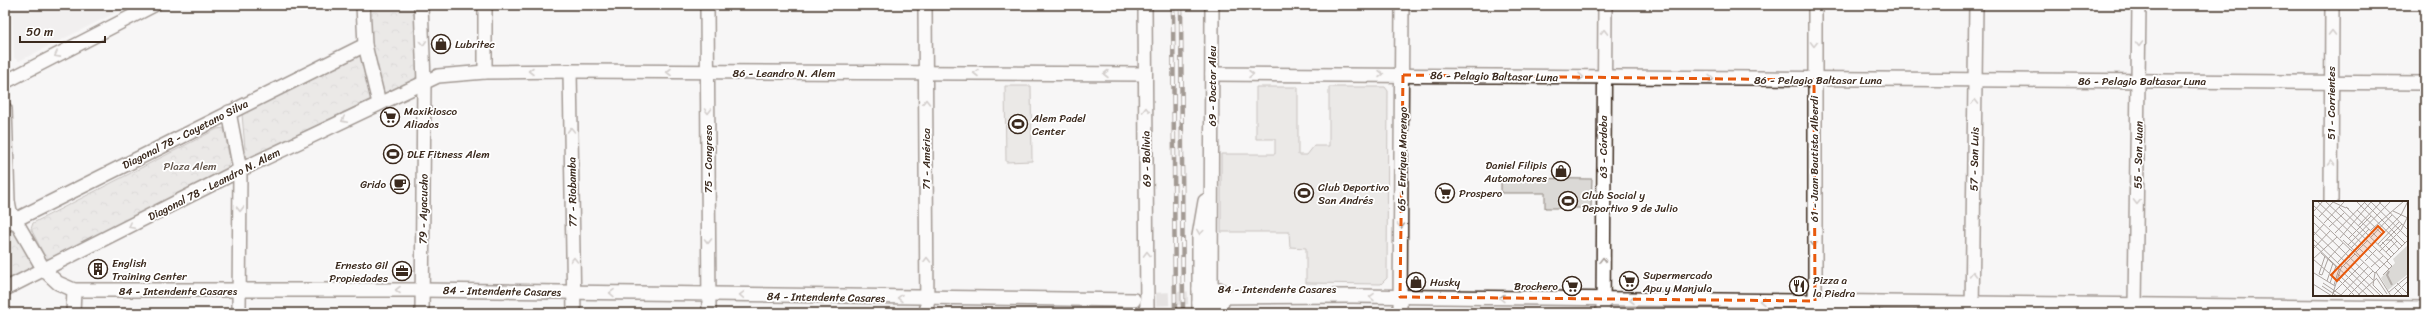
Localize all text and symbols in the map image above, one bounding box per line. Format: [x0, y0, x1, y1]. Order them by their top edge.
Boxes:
scale bar [20, 18, 105, 44]
text: 50 m [26, 21, 53, 43]
one-way arrow [1600, 29, 1608, 35]
one-way arrow [2328, 30, 2336, 36]
shop icon: Lubritec [430, 33, 452, 55]
place label: Lubritec [455, 35, 495, 54]
one-way arrow [418, 40, 427, 46]
one-way arrow [1810, 41, 1818, 47]
one-way arrow [2135, 41, 2143, 47]
street label: 69 - Doctor Aleu [1203, 46, 1222, 126]
one-way arrow [54, 50, 61, 58]
street label: 86 - Leandro N. Alem [733, 64, 836, 83]
street label: 51 - Corrientes [2322, 65, 2341, 140]
street label: 86 - Pelagio Baltasar Luna [1430, 66, 1559, 87]
one-way arrow [528, 67, 534, 76]
one-way arrow [666, 68, 672, 76]
one-way arrow [973, 69, 979, 77]
one-way arrow [1103, 70, 1109, 78]
one-way arrow [1248, 70, 1254, 78]
one-way arrow [1378, 70, 1384, 78]
street label: 86 - Pelagio Baltasar Luna [1754, 71, 1882, 90]
street label: 86 - Pelagio Baltasar Luna [2078, 72, 2206, 91]
one-way arrow [1578, 73, 1584, 81]
one-way arrow [1708, 75, 1714, 83]
street label: Diagonal 78 - Cayetano Silva [119, 94, 252, 175]
street label: 61 - Juan Bautista Alberdi [1805, 95, 1824, 222]
one-way arrow [922, 99, 930, 105]
one-way arrow [1971, 99, 1979, 105]
place label: Maxikiosco Aliados [403, 102, 458, 134]
supermarket icon: Maxikiosco Aliados [379, 106, 401, 128]
street label: 65 - Enrique Marengo [1392, 106, 1413, 211]
one-way arrow [1141, 107, 1150, 113]
one-way arrow [704, 108, 712, 114]
place label: Alem Padel Center [1031, 109, 1087, 141]
sports icon: Alem Padel Center [1007, 113, 1029, 135]
one-way arrow [340, 115, 348, 123]
street label: 63 - Córdoba [1594, 115, 1613, 178]
street label: 55 - San Juan [2128, 121, 2149, 189]
street label: 75 - Congreso [699, 124, 718, 193]
street label: 57 - San Luis [1964, 126, 1985, 191]
one-way arrow [567, 127, 575, 133]
street label: 71 - América [917, 128, 936, 190]
street label: 69 - Bolivia [1137, 130, 1156, 187]
street label: Diagonal 78 - Leandro N. Alem [145, 143, 284, 226]
sports icon: DLE Fitness Alem [382, 143, 404, 165]
place label: DLE Fitness Alem [407, 145, 490, 164]
street label: 77 - Riobamba [562, 156, 583, 227]
place label: Daniel Filipis Automotores [1483, 156, 1548, 188]
park label: Plaza Alem [163, 157, 217, 176]
shop icon: Daniel Filipis Automotores [1550, 160, 1572, 182]
one-way arrow [2327, 160, 2335, 166]
cafe icon: Grido [389, 173, 411, 195]
street label: 79 - Ayacucho [413, 173, 434, 244]
place label: Grido [360, 175, 386, 194]
place label: Club Deportivo San Andrés [1318, 178, 1390, 210]
sports icon: Club Deportivo San Andrés [1293, 182, 1315, 204]
supermarket icon: Prospero [1434, 182, 1456, 204]
place label: Prospero [1459, 184, 1503, 203]
place label: Club Social y Deportivo 9 de Julio [1582, 186, 1678, 218]
sports icon: Club Social y Deportivo 9 de Julio [1557, 190, 1579, 212]
one-way arrow [2133, 199, 2141, 205]
inset map [2313, 201, 2408, 296]
one-way arrow [236, 206, 244, 212]
one-way arrow [127, 221, 135, 229]
one-way arrow [1397, 223, 1405, 229]
one-way arrow [1196, 229, 1205, 236]
one-way arrow [704, 238, 712, 244]
one-way arrow [1810, 241, 1818, 247]
one-way arrow [1143, 251, 1151, 257]
place label: English Training Center [112, 254, 188, 286]
place label: Ernesto Gil Propiedades [329, 256, 389, 288]
one-way arrow [569, 257, 578, 263]
one-way arrow [923, 257, 931, 263]
one-way arrow [1599, 257, 1607, 263]
building icon: English Training Center [87, 258, 109, 280]
office icon: Ernesto Gil Propiedades [391, 260, 413, 282]
place label: Supermercado Apu y Manjula [1642, 266, 1713, 298]
supermarket icon: Supermercado Apu y Manjula [1618, 270, 1640, 292]
shop icon: Husky [1405, 271, 1427, 293]
place label: Pizza a la Piedra [1813, 271, 1856, 303]
one-way arrow [1969, 271, 1977, 277]
place label: Husky [1430, 273, 1461, 292]
supermarket icon: Brochero [1561, 275, 1583, 297]
restaurant icon: Pizza a la Piedra [1788, 275, 1810, 297]
place label: Brochero [1514, 277, 1559, 296]
street label: 84 - Intendente Casares [1218, 280, 1337, 299]
street label: 84 - Intendente Casares [443, 281, 562, 302]
street label: 84 - Intendente Casares [119, 282, 238, 301]
one-way arrow [395, 286, 401, 294]
street label: 84 - Intendente Casares [767, 287, 886, 308]
one-way arrow [609, 289, 615, 297]
one-way arrow [739, 291, 745, 300]
one-way arrow [1369, 293, 1375, 301]
one-way arrow [897, 294, 903, 302]
one-way arrow [1499, 294, 1505, 303]
one-way arrow [1629, 296, 1635, 304]
one-way arrow [1759, 297, 1765, 305]

